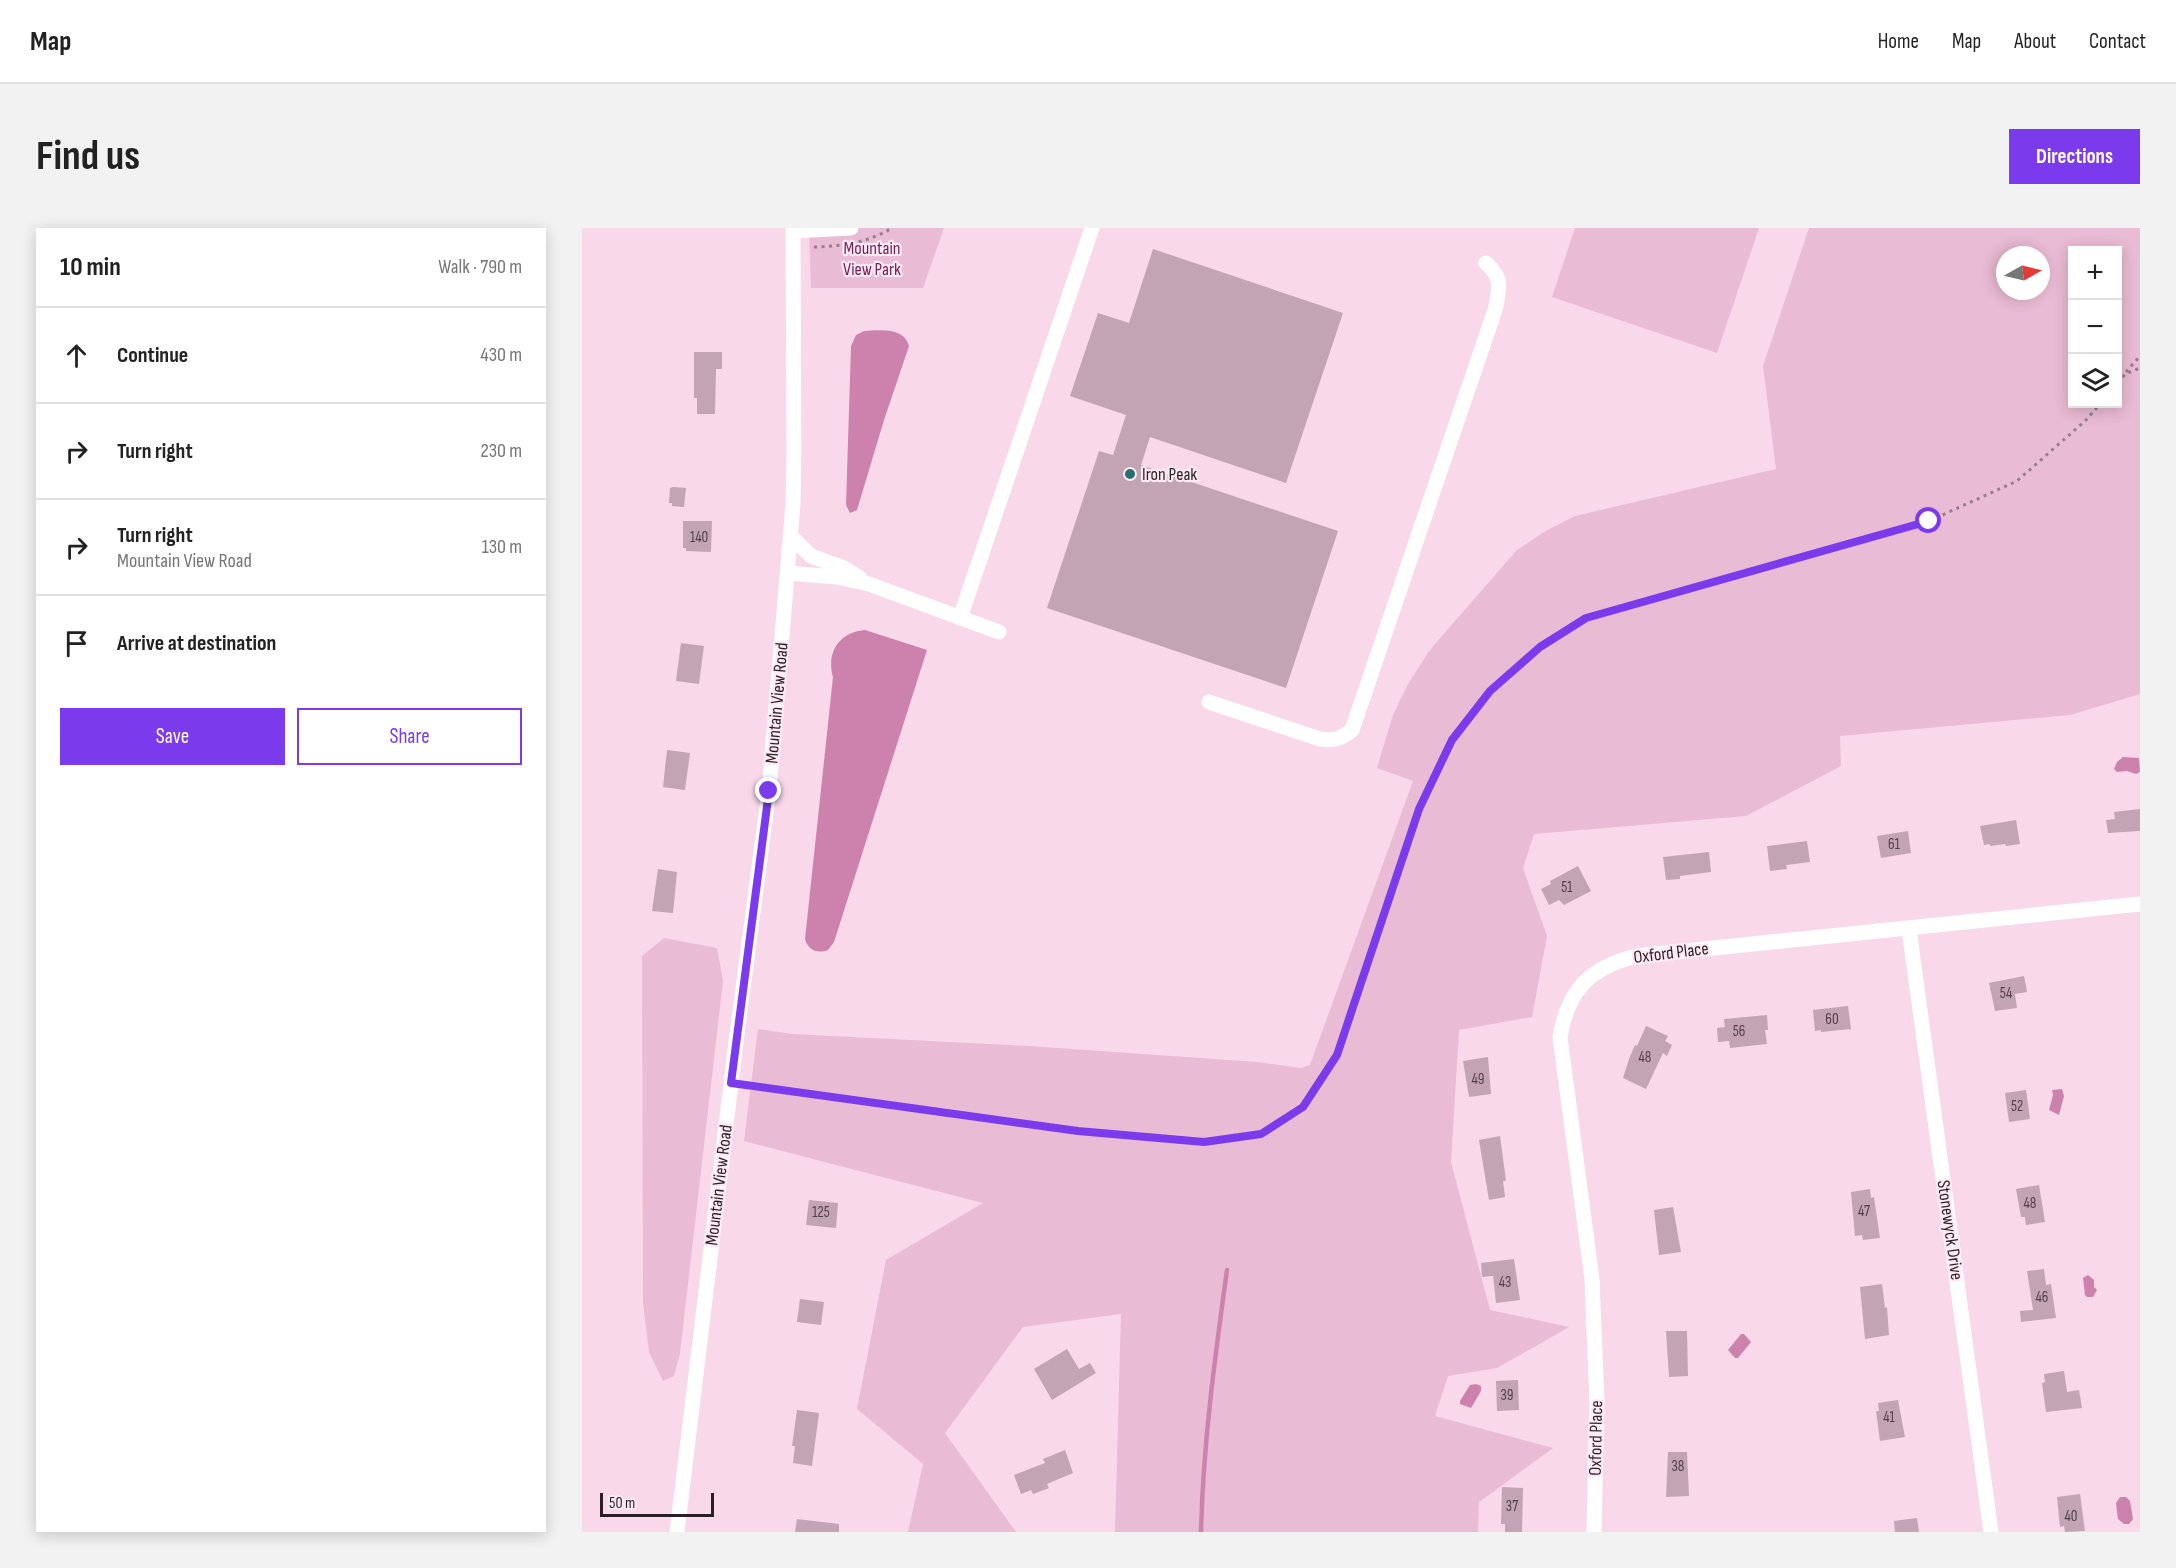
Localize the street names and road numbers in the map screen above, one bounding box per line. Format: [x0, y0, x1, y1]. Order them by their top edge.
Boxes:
street label: Mountain View Road [761, 642, 793, 764]
street label: Oxford Place [1632, 938, 1710, 968]
street label: Mountain View Road [701, 1124, 737, 1246]
street label: Stonewyck Drive [1933, 1179, 1967, 1281]
street label: Oxford Place [1585, 1400, 1607, 1476]

